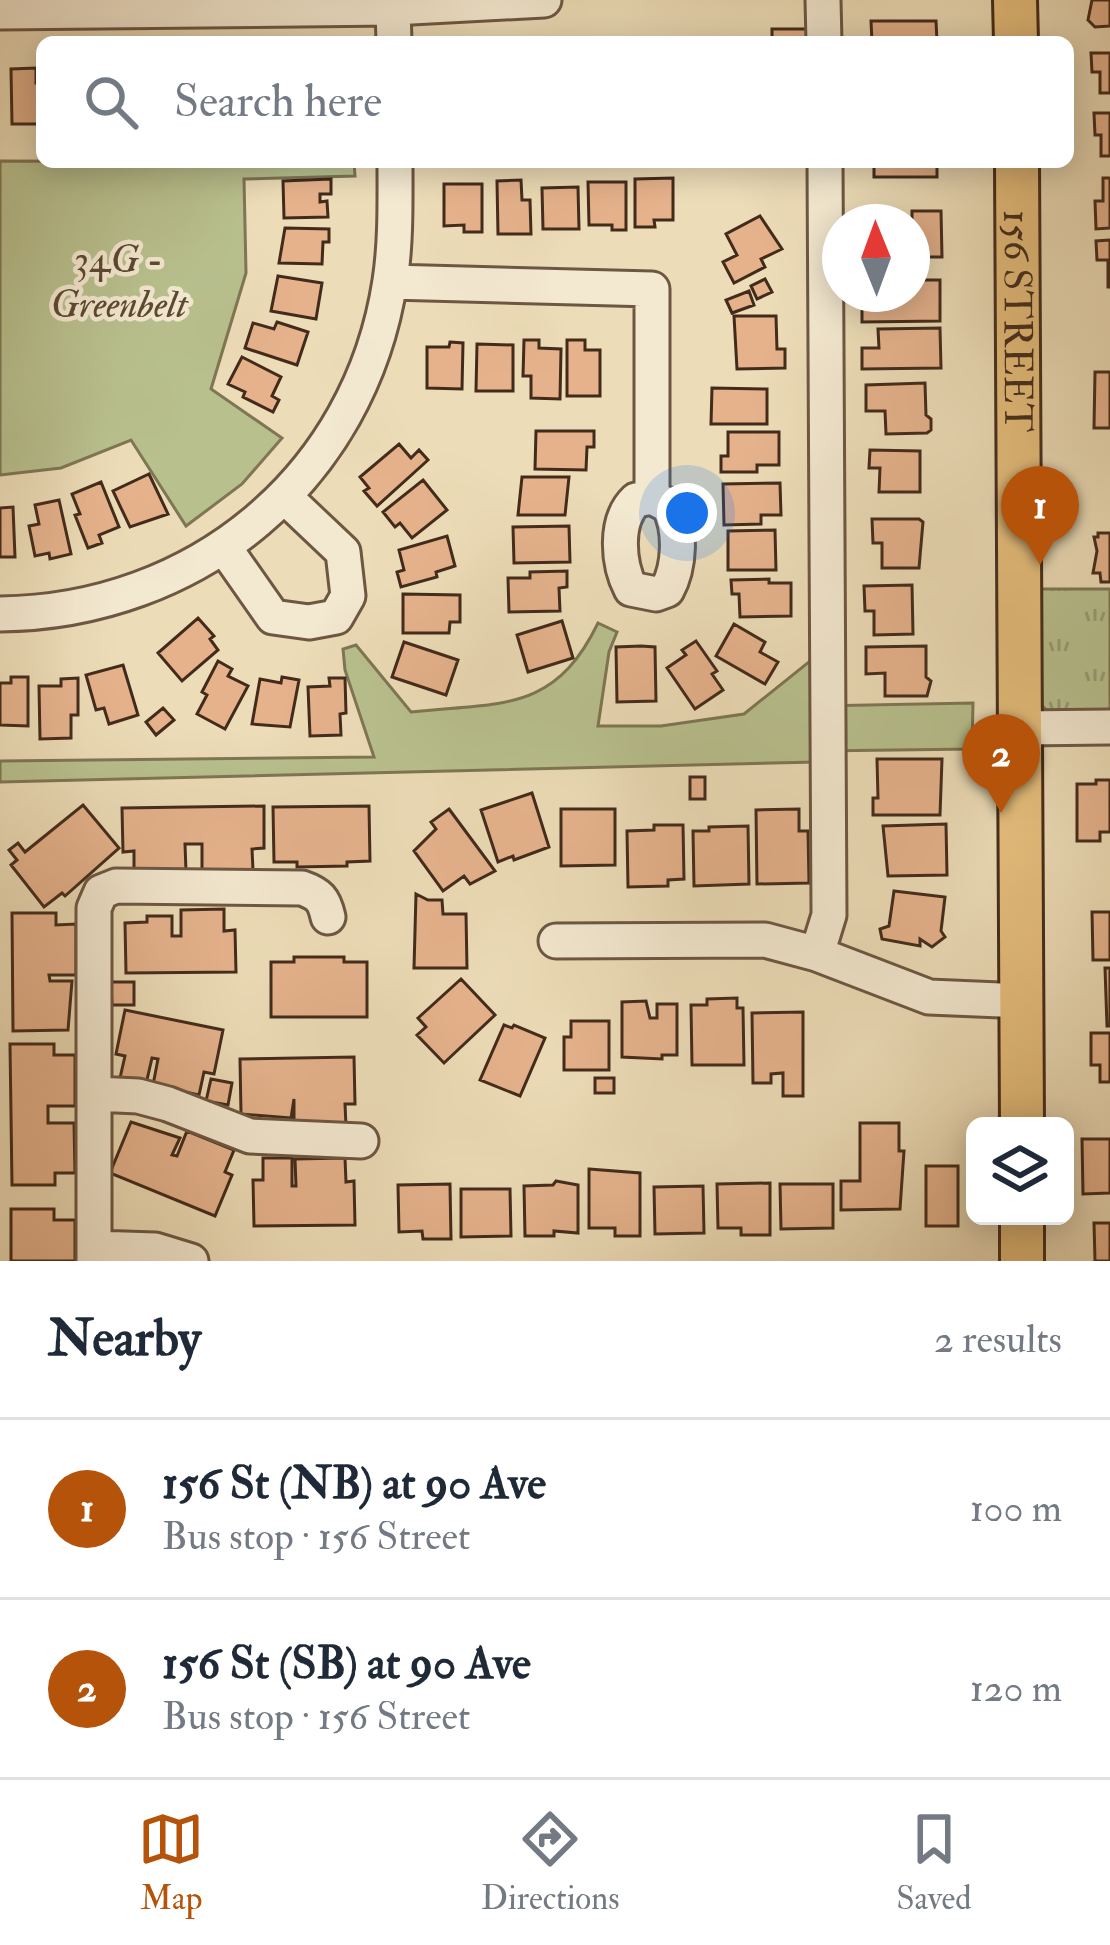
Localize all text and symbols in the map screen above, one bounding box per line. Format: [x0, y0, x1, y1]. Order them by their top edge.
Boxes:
search box [36, 36, 1074, 168]
icon: search [78, 69, 144, 135]
text: Search here [174, 74, 382, 130]
north arrow [822, 204, 930, 312]
street label: 156 STREET [993, 210, 1043, 432]
park label: 34G - Greenbelt [51, 235, 189, 329]
pin: 1 [1001, 466, 1079, 565]
your location [657, 483, 717, 543]
pin: 2 [962, 714, 1040, 813]
map controls [966, 1117, 1074, 1225]
button: layers [966, 1117, 1074, 1225]
text: Nearby [48, 1307, 201, 1371]
text: 2 results [934, 1315, 1062, 1364]
text: 156 St (NB) at 90 Ave [162, 1456, 546, 1512]
text: 1 [80, 1484, 94, 1533]
text: 100 m [970, 1484, 1062, 1533]
text: Bus stop · 156 Street [162, 1512, 470, 1561]
text: 156 St (SB) at 90 Ave [162, 1636, 531, 1692]
text: 2 [77, 1664, 97, 1713]
text: 120 m [970, 1664, 1062, 1713]
text: Bus stop · 156 Street [162, 1692, 470, 1741]
tab: Map [138, 1806, 204, 1919]
tab: Directions [481, 1806, 620, 1919]
tab: Saved [896, 1806, 972, 1919]

